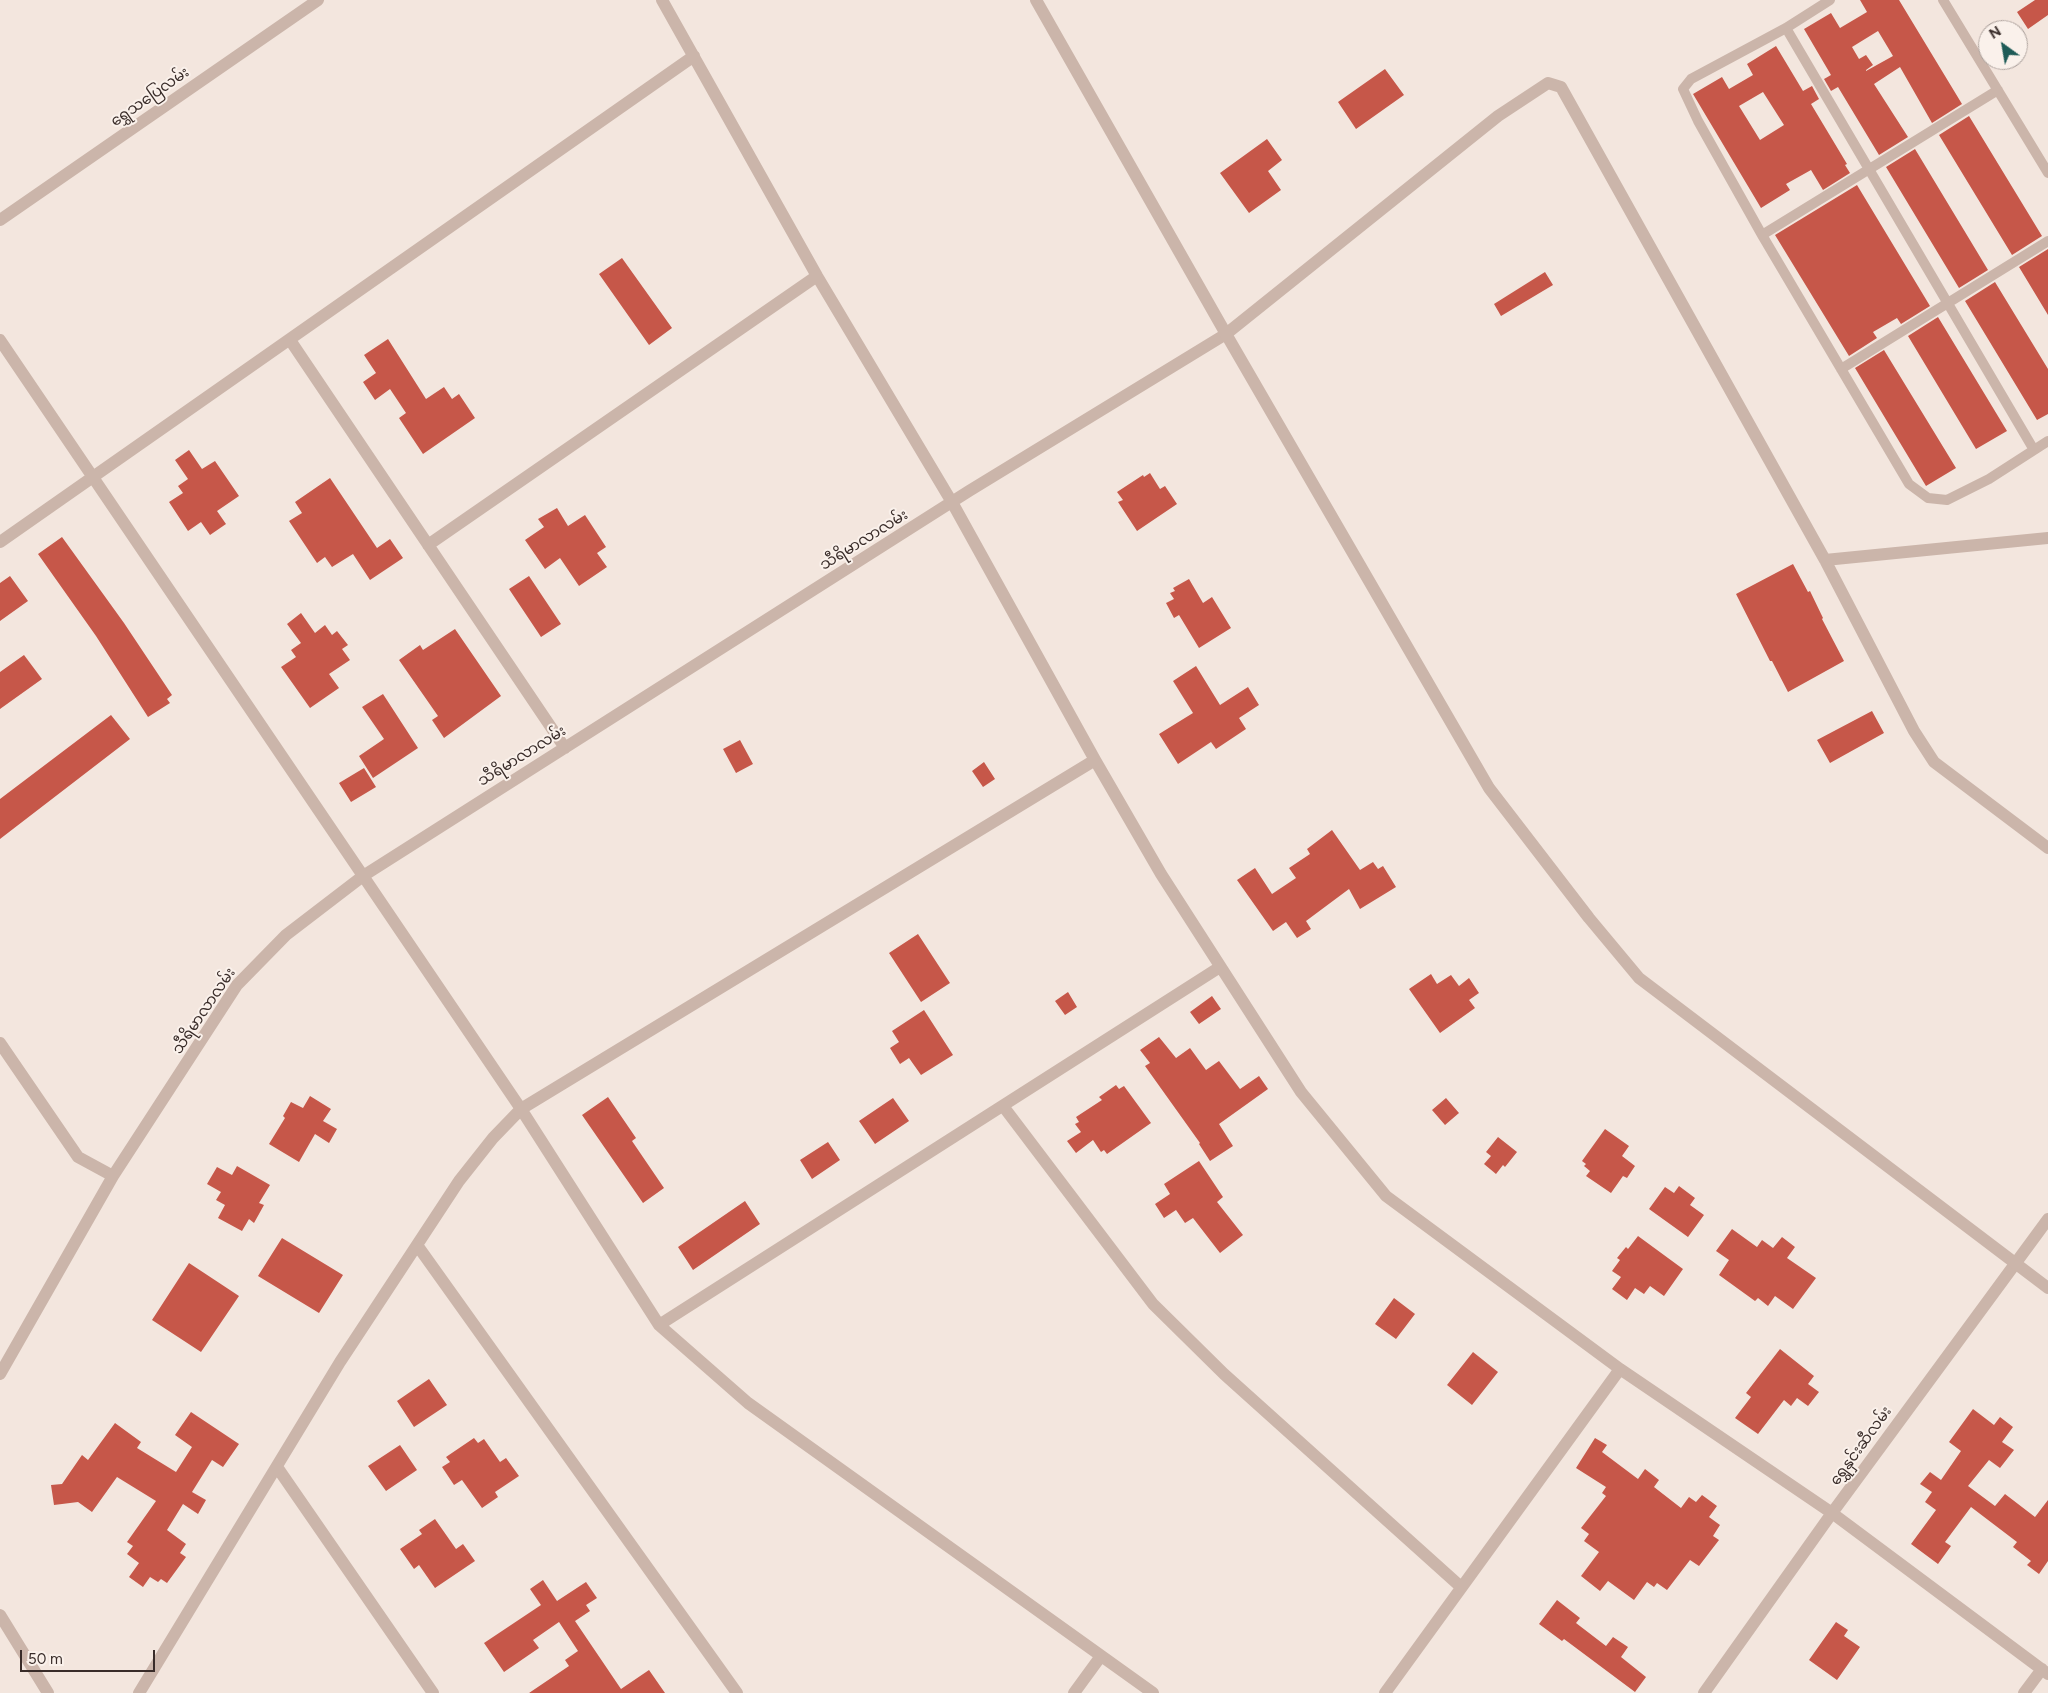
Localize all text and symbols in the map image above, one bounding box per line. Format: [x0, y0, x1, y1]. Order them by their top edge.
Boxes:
north arrow [1978, 20, 2028, 70]
text: N [1986, 23, 2004, 43]
street label: ရွှေသပြေလမ်း [107, 63, 193, 131]
street label: သီရိမာလာလမ်း [817, 506, 911, 574]
street label: သီရိမာလာလမ်း [475, 722, 569, 790]
street label: သီရိမာလာလမ်း [169, 964, 239, 1058]
street label: ရွှေနှင်းဆီလမ်း [1826, 1403, 1896, 1489]
scale bar [22, 1640, 158, 1672]
text: 50 m [28, 1650, 63, 1668]

